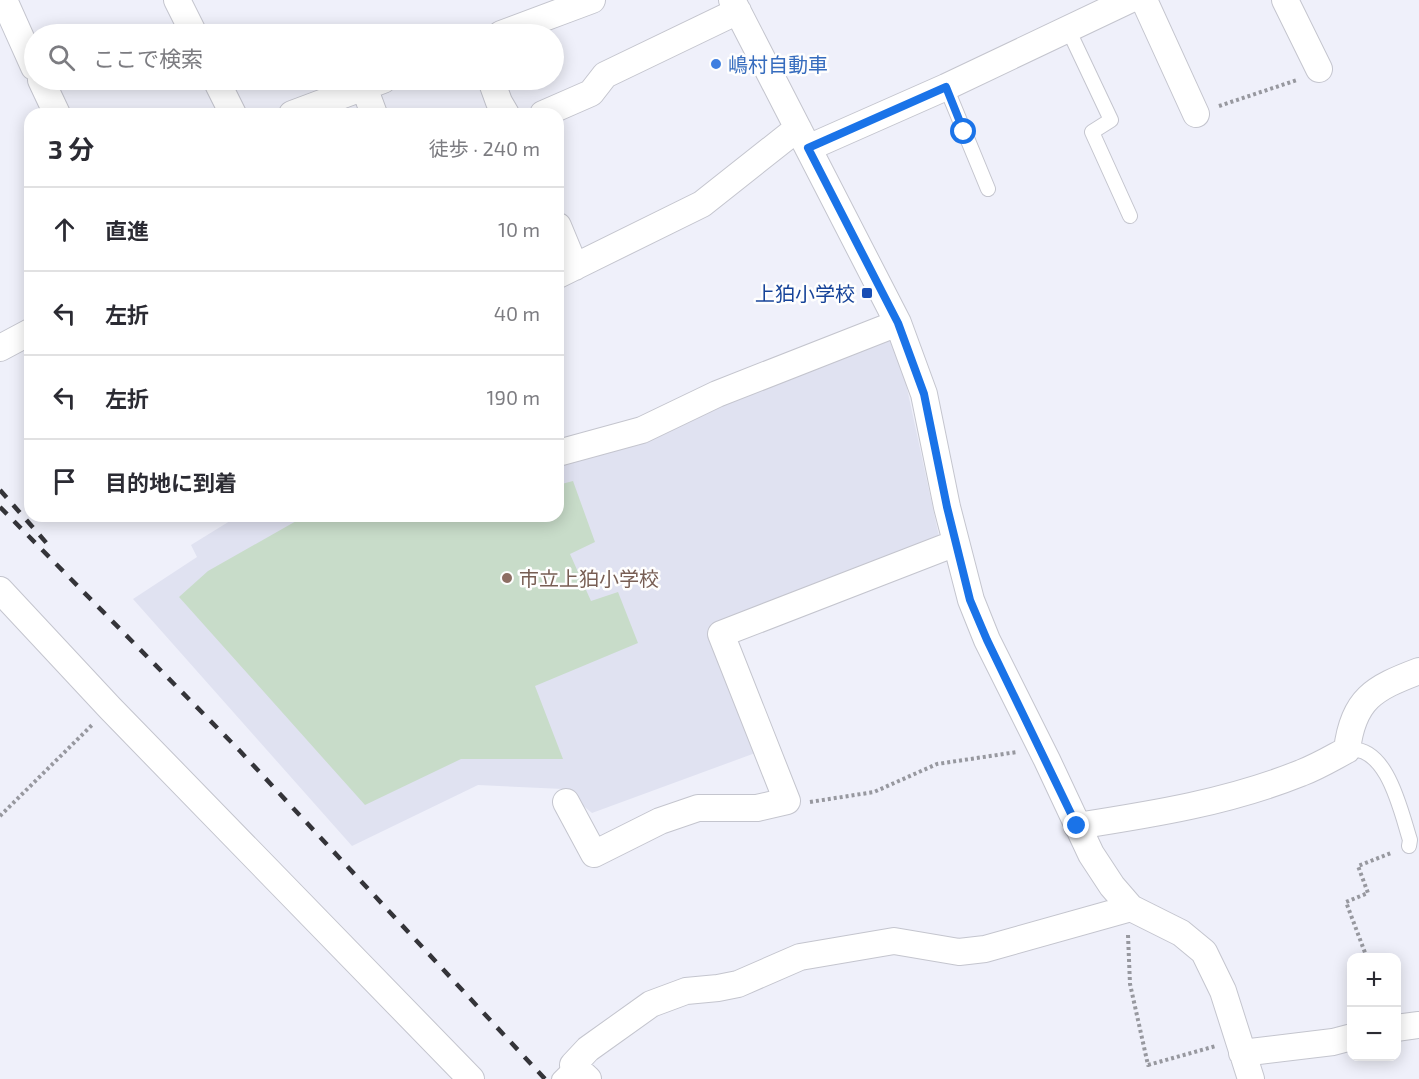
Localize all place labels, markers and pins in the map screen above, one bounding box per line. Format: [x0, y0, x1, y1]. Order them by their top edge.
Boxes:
place label: 嶋村自動車 [728, 52, 828, 76]
marker: 嶋村自動車 [709, 57, 723, 71]
place label: 上狛小学校 [755, 281, 855, 305]
marker: 上狛小学校 [860, 286, 874, 300]
place label: 市立上狛小学校 [519, 566, 659, 590]
marker: 市立上狛小学校 [500, 571, 514, 585]

